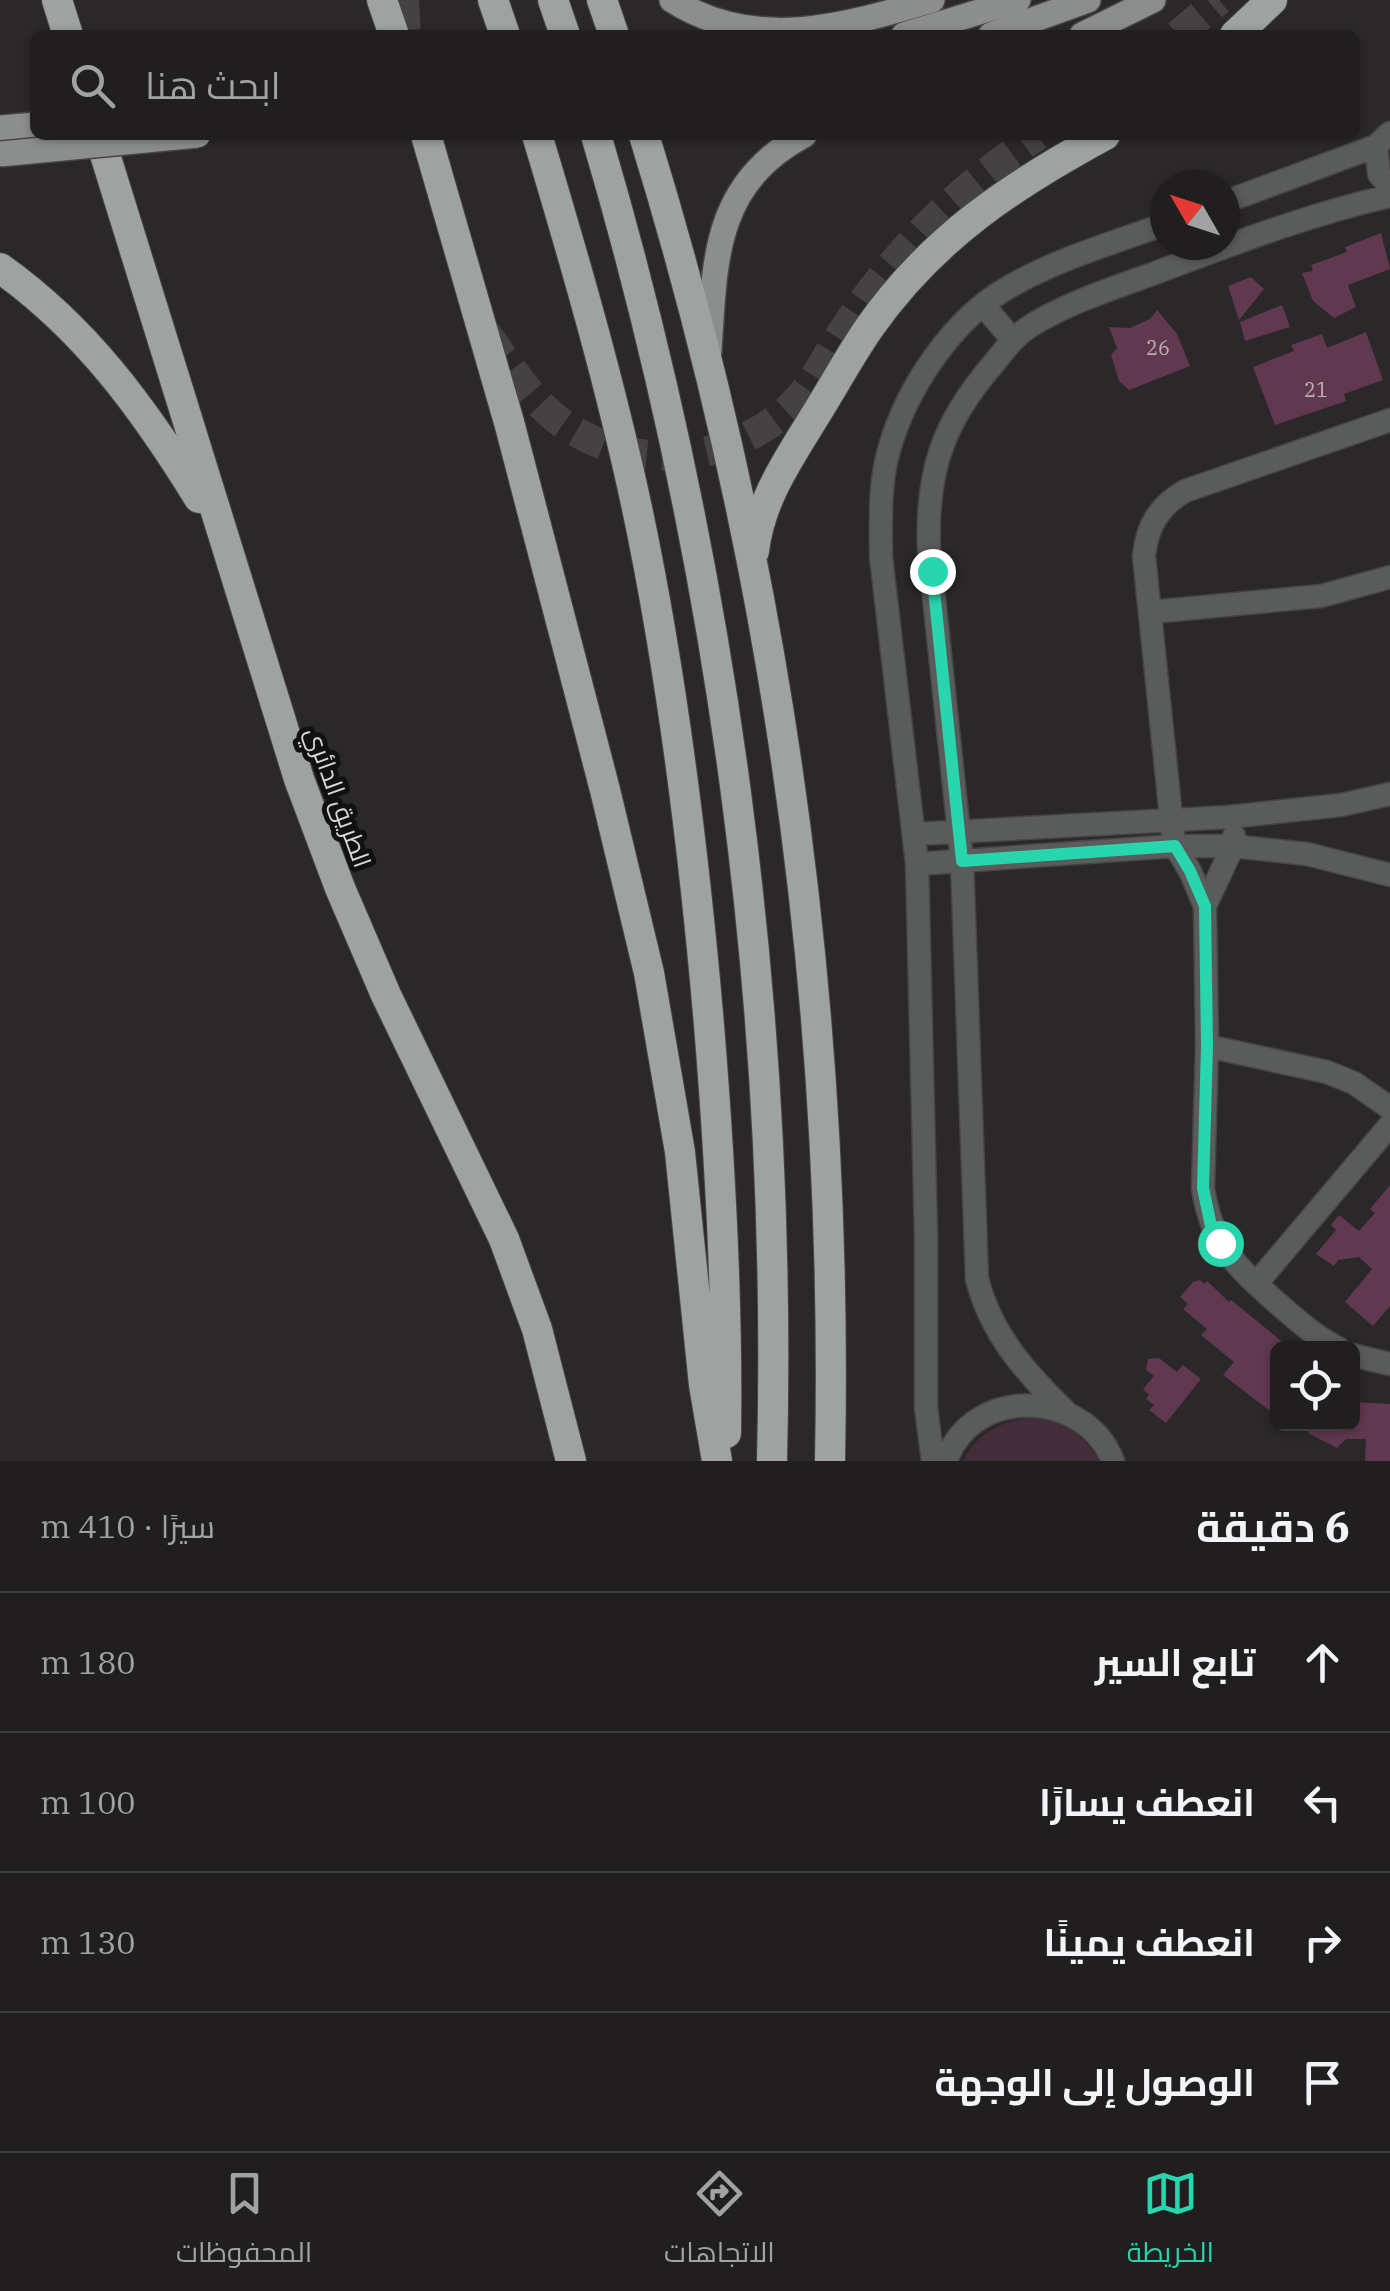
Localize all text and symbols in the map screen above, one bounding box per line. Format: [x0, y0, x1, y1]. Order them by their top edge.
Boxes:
search box [30, 30, 1360, 140]
icon: search [65, 58, 120, 113]
text: ابحث هنا [145, 60, 281, 109]
north arrow [1150, 170, 1240, 260]
house number: 26 [1146, 334, 1170, 361]
house number: 21 [1304, 376, 1328, 403]
route end [910, 549, 956, 595]
street label: الطريق الدائري [295, 722, 380, 873]
route start [1198, 1221, 1244, 1267]
map controls [1270, 1341, 1360, 1431]
button: locate [1270, 1341, 1360, 1431]
text: 6 دقيقة [1196, 1499, 1350, 1554]
text: سيرًا · 410 m [40, 1505, 215, 1547]
icon: ahead [1295, 1635, 1350, 1690]
text: تابع السير [1095, 1637, 1255, 1686]
text: 180 m [40, 1641, 136, 1683]
icon: left [1295, 1775, 1350, 1830]
text: انعطف يسارًا [1039, 1777, 1255, 1826]
text: 100 m [40, 1781, 136, 1823]
icon: right [1295, 1915, 1350, 1970]
text: انعطف يمينًا [1044, 1917, 1255, 1966]
text: 130 m [40, 1921, 136, 1963]
icon: arrive [1295, 2055, 1350, 2110]
text: الوصول إلى الوجهة [935, 2057, 1255, 2106]
tab: المحفوظات [176, 2166, 312, 2278]
tab: الاتجاهات [664, 2166, 775, 2278]
tab: الخريطة [1127, 2166, 1214, 2278]

